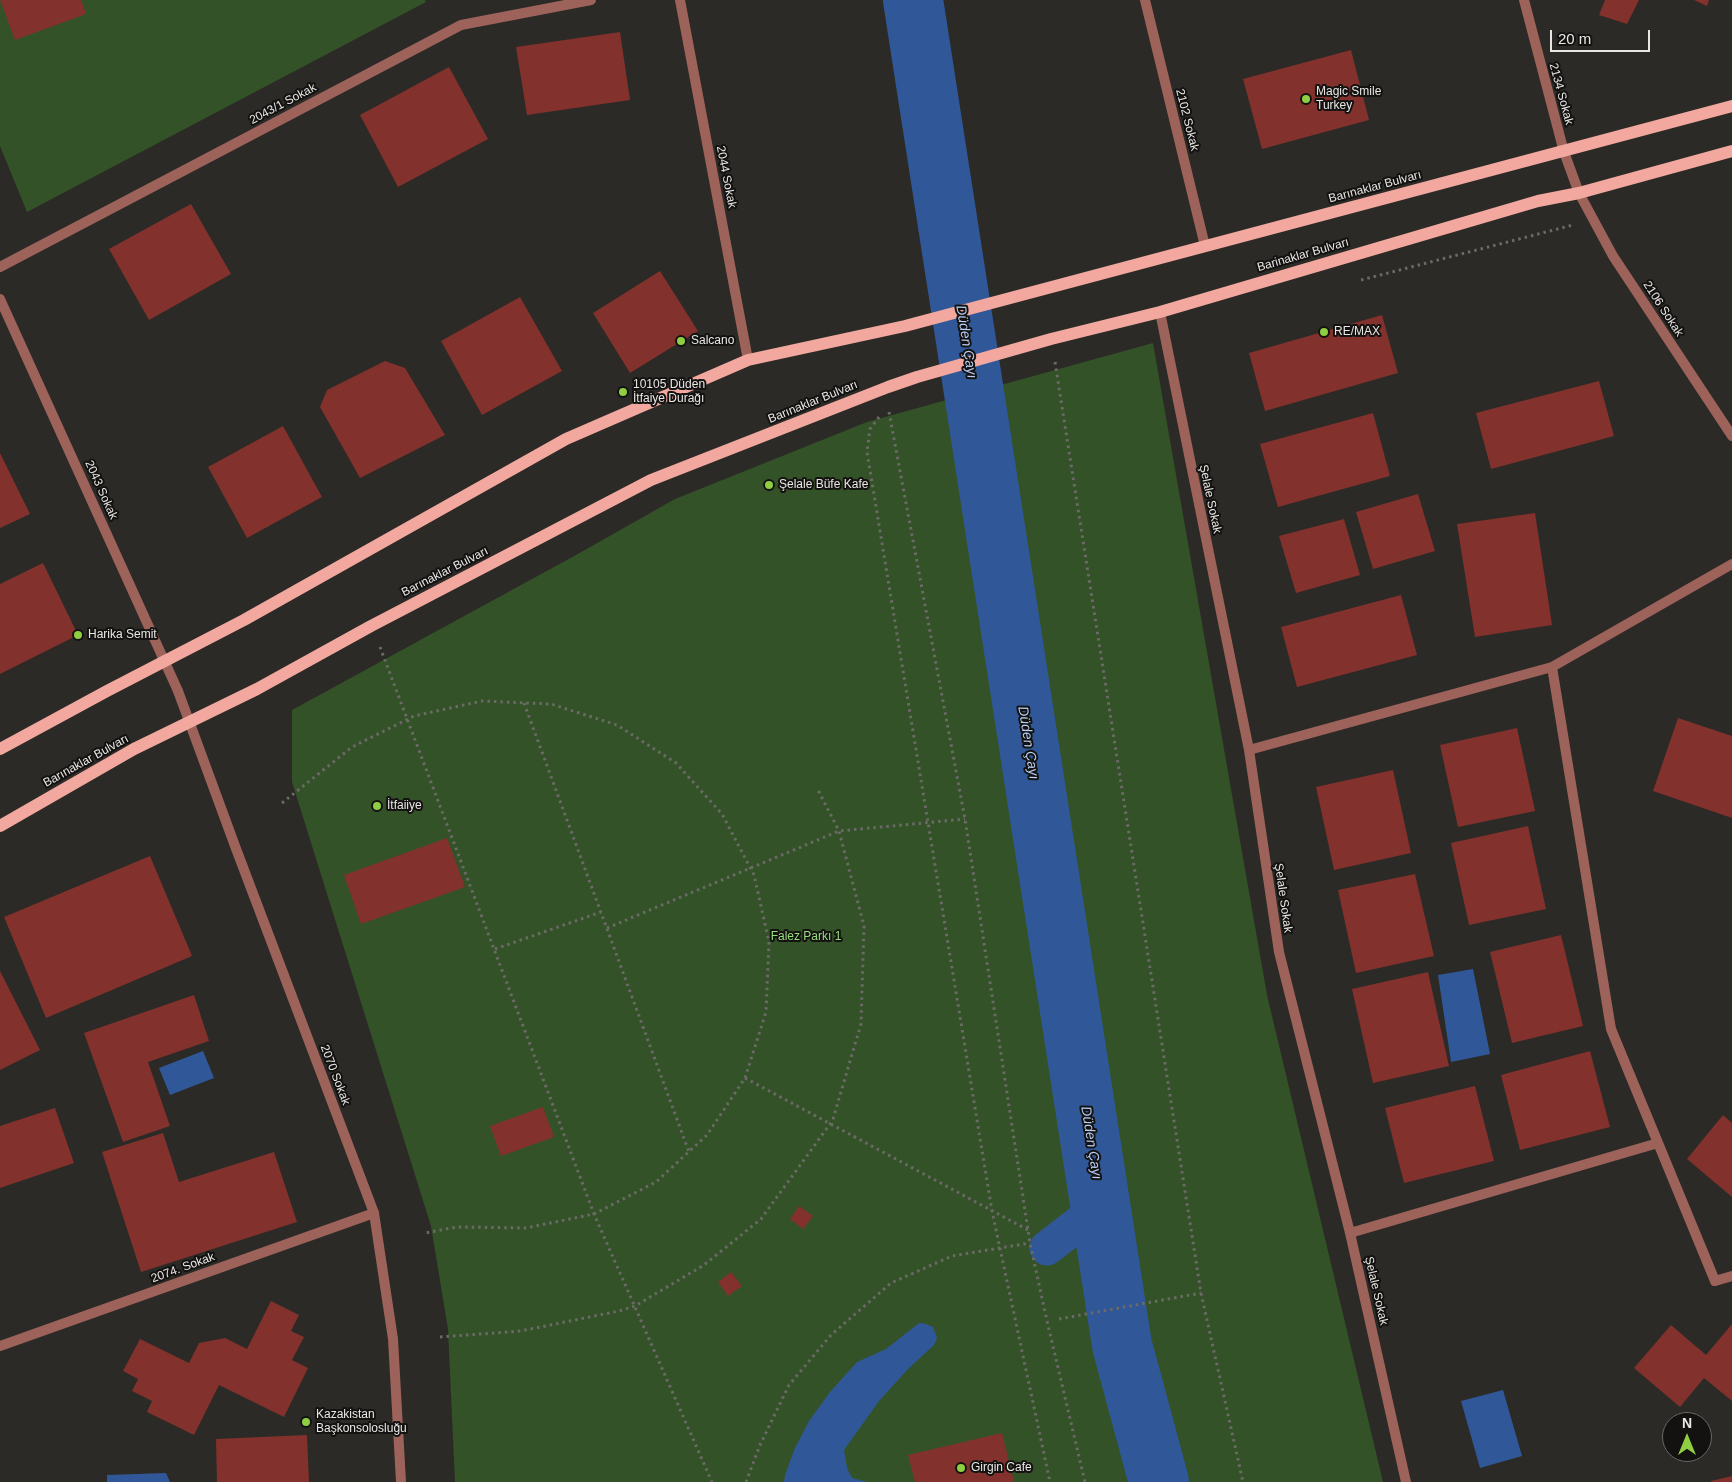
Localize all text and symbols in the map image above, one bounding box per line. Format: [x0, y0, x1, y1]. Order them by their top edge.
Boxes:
scale bar [1552, 20, 1652, 52]
text: 20 m [1558, 30, 1591, 47]
street label: 2134 Sokak [1546, 62, 1576, 126]
street label: 2043/1 Sokak [247, 80, 319, 128]
place label: Magic Smile Turkey [1316, 85, 1381, 113]
street label: 2102 Sokak [1172, 88, 1202, 152]
marker: Magic Smile Turkey [1300, 93, 1312, 105]
street label: 2044 Sokak [713, 145, 739, 209]
street label: Barınaklar Bulvarı [1327, 168, 1423, 206]
street label: Barinaklar Bulvarı [1255, 235, 1351, 275]
street label: 2106 Sokak [1640, 279, 1686, 339]
water label: Düden Çayı [952, 304, 980, 380]
place label: RE/MAX [1334, 325, 1380, 339]
marker: RE/MAX [1318, 326, 1330, 338]
place label: Salcano [691, 334, 734, 348]
marker: Salcano [675, 335, 687, 347]
street label: Barınaklar Bulvarı [766, 377, 860, 427]
place label: 10105 Düden İtfaiye Durağı [633, 378, 705, 406]
marker: 10105 Düden İtfaiye Durağı [617, 386, 629, 398]
street label: 2043 Sokak [82, 458, 120, 522]
street label: Şelale Sokak [1196, 463, 1224, 535]
place label: Şelale Büfe Kafe [779, 478, 868, 492]
marker: Şelale Büfe Kafe [763, 479, 775, 491]
street label: Barınaklar Bulvarı [399, 544, 491, 600]
place label: Harika Semit [88, 628, 157, 642]
marker: Harika Semit [72, 629, 84, 641]
water label: Düden Çayı [1014, 705, 1042, 781]
street label: Barınaklar Bulvarı [41, 732, 131, 790]
place label: İtfaiiye [387, 799, 422, 813]
marker: İtfaiiye [371, 800, 383, 812]
street label: Şelale Sokak [1271, 862, 1295, 934]
park label: Falez Parkı 1 [771, 930, 841, 944]
street label: 2070 Sokak [317, 1043, 353, 1107]
water label: Düden Çayı [1077, 1105, 1105, 1181]
street label: 2074. Sokak [149, 1250, 217, 1286]
street label: Şelale Sokak [1361, 1255, 1391, 1327]
place label: Kazakistan Başkonsolosluğu [316, 1408, 407, 1436]
north arrow [1662, 1412, 1712, 1462]
text: N [1682, 1415, 1692, 1431]
marker: Kazakistan Başkonsolosluğu [300, 1416, 312, 1428]
place label: Girgin Cafe [971, 1461, 1032, 1475]
marker: Girgin Cafe [955, 1462, 967, 1474]

